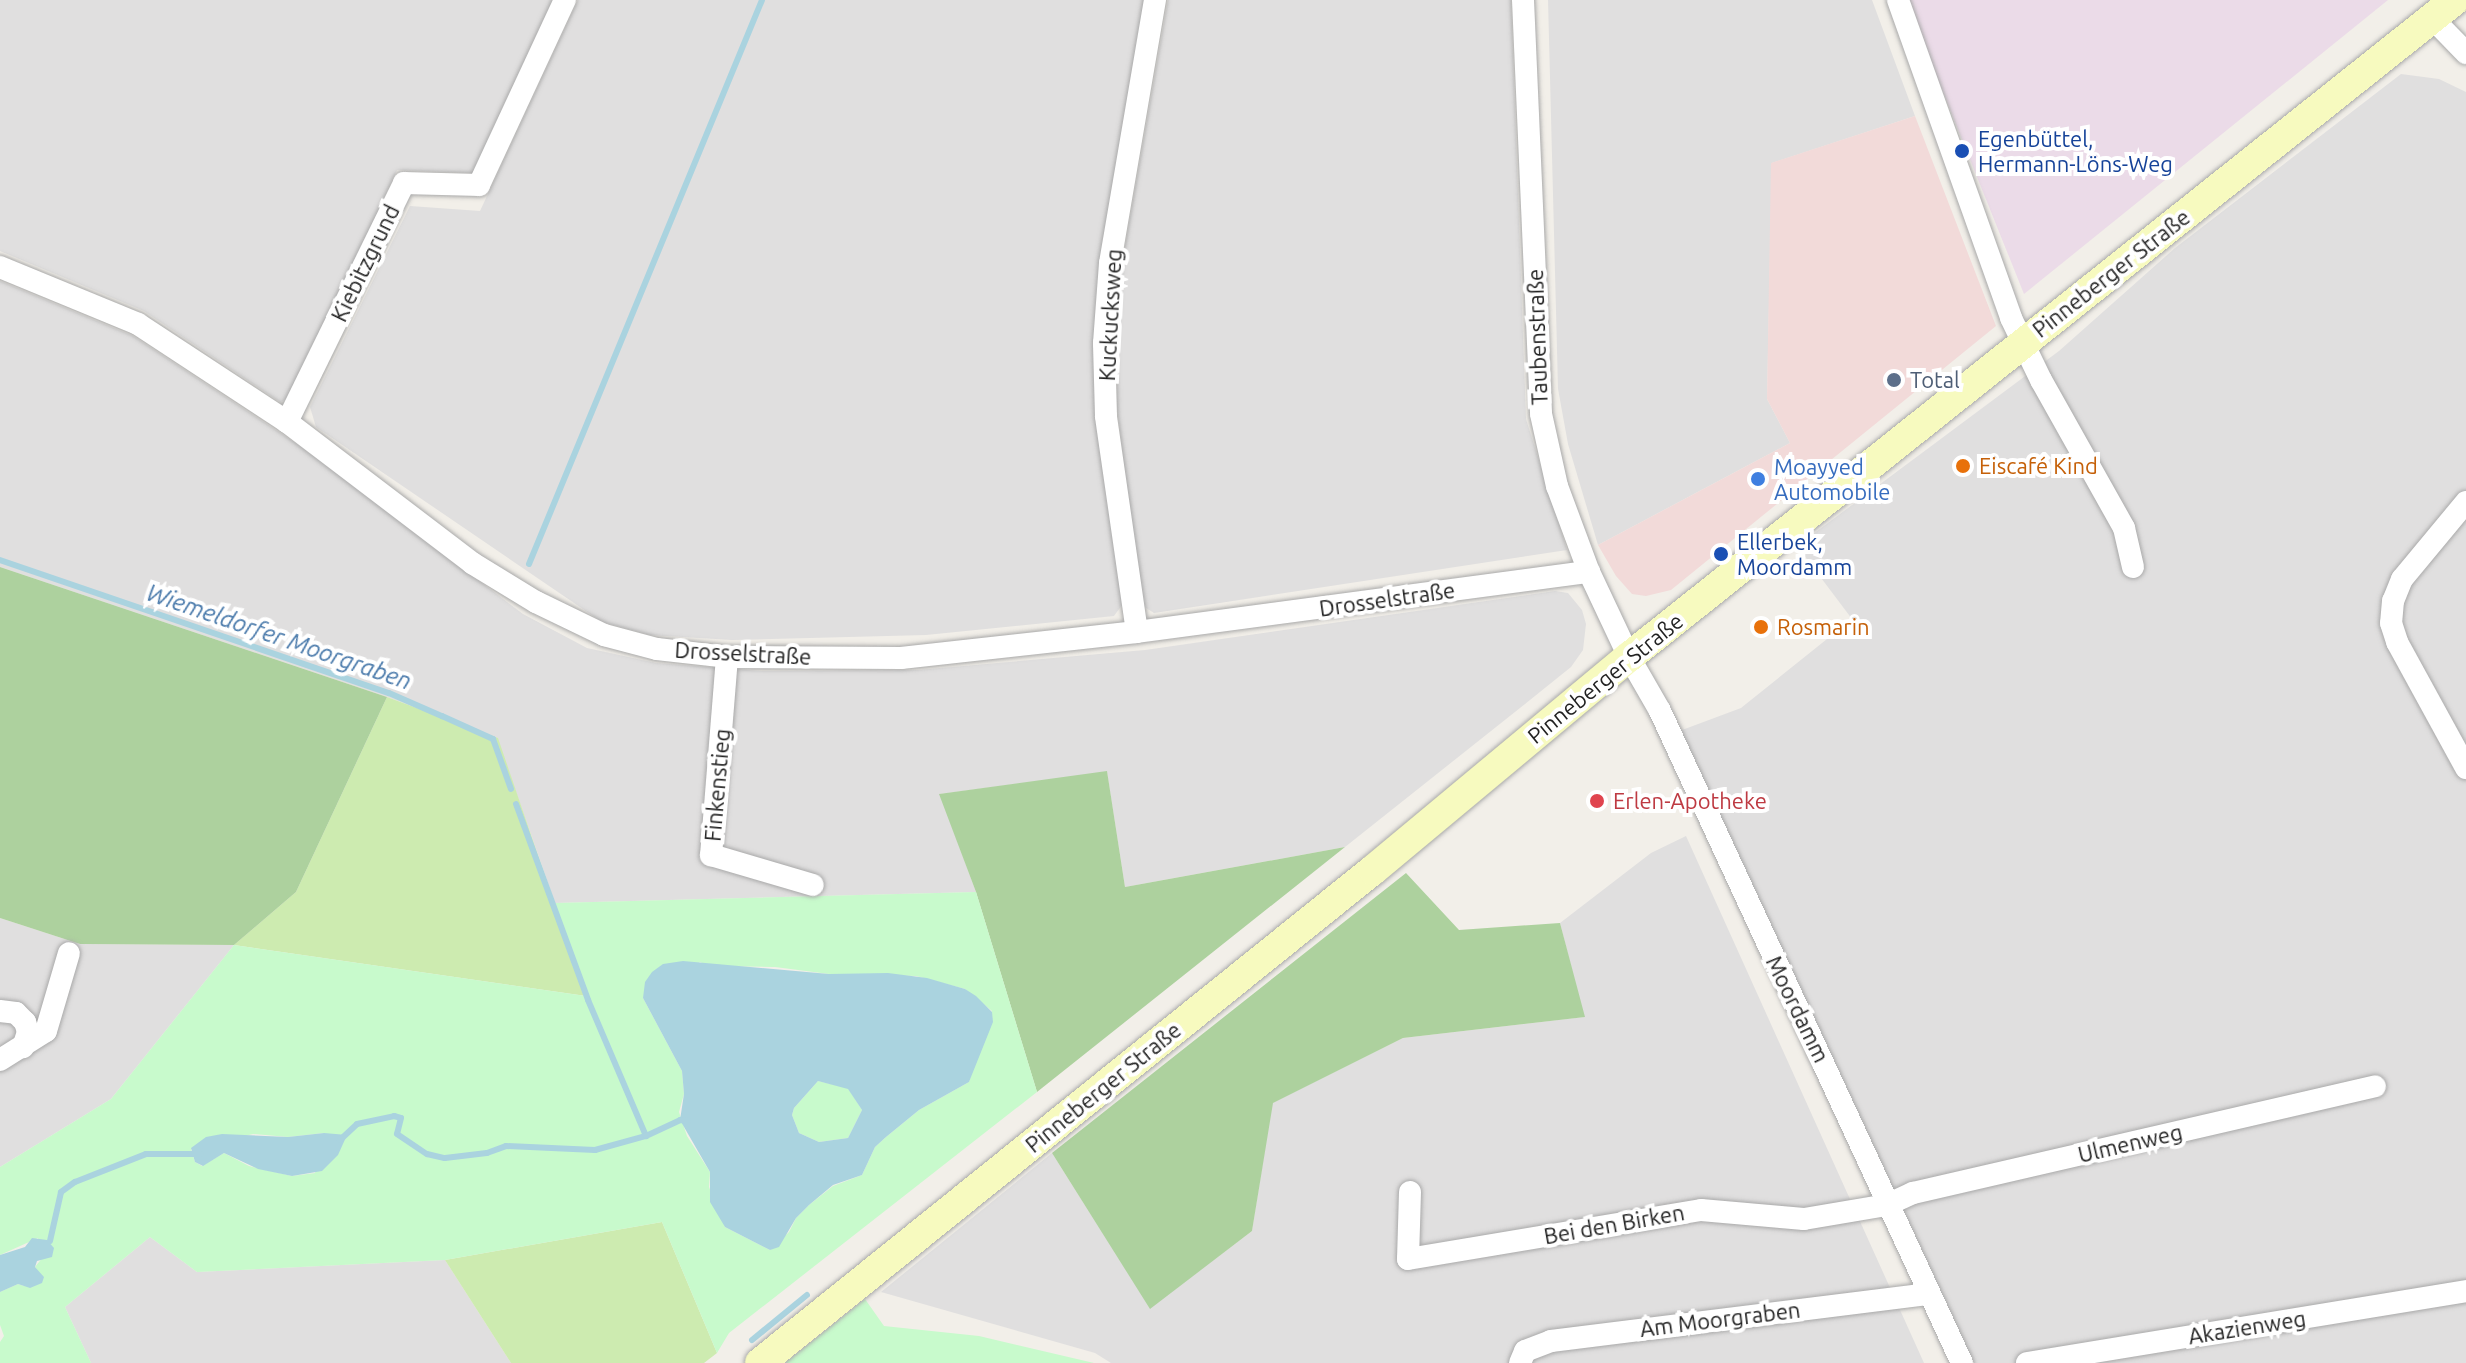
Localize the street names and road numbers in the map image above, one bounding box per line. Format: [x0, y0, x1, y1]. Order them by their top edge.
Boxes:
street label: Kiebitzgrund [325, 200, 405, 326]
street label: Pinneberger Straße [2027, 203, 2195, 343]
street label: Kuckucksweg [1093, 248, 1127, 382]
street label: Taubenstraße [1521, 269, 1553, 405]
street label: Drosselstraße [1317, 576, 1457, 622]
street label: Pinneberger Straße [1522, 607, 1688, 749]
street label: Drosselstraße [674, 636, 812, 670]
street label: Finkenstieg [699, 727, 735, 843]
street label: Moordamm [1761, 951, 1835, 1067]
street label: Pinneberger Straße [1020, 1016, 1186, 1158]
street label: Ulmenweg [2075, 1118, 2185, 1168]
street label: Bei den Birken [1542, 1199, 1686, 1249]
street label: Am Moorgraben [1638, 1296, 1802, 1342]
street label: Akazienweg [2186, 1305, 2308, 1349]

